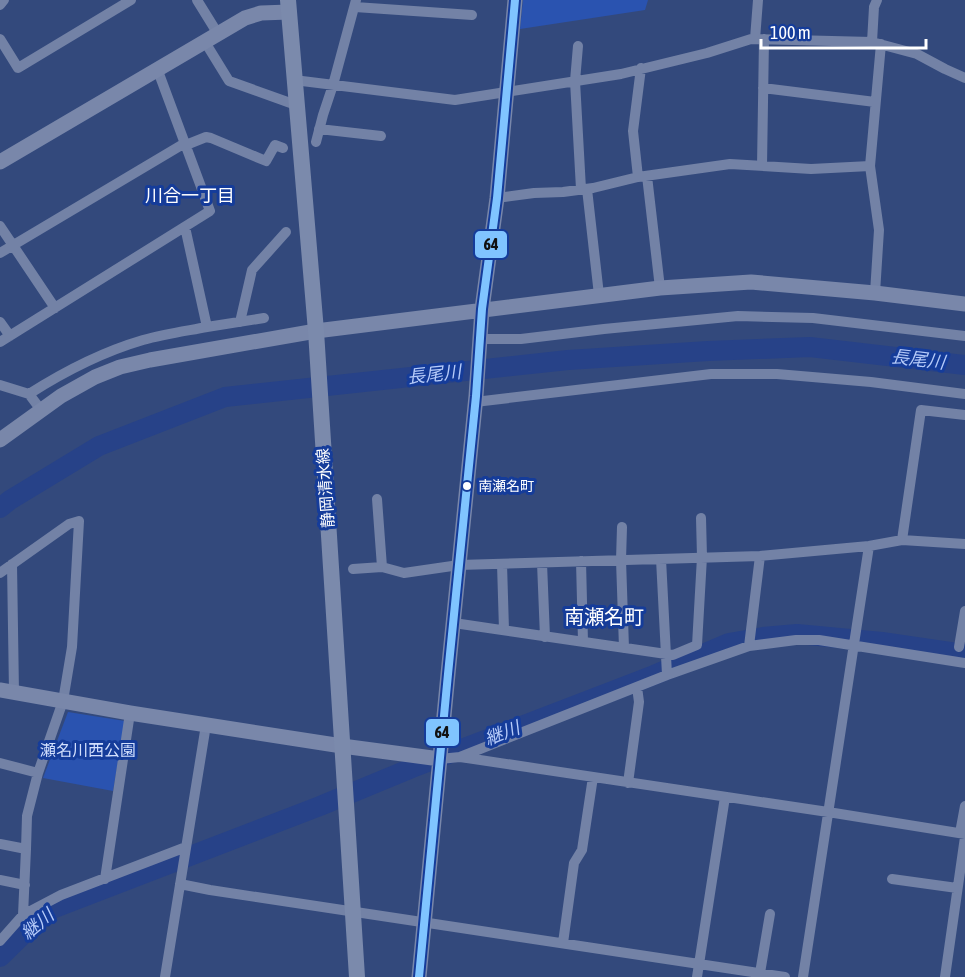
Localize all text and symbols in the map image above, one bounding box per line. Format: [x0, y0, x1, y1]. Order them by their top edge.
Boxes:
scale bar [761, 12, 926, 50]
text: 100 m [770, 22, 811, 43]
district label: 川合一丁目 [145, 185, 235, 206]
line badge: 64 [474, 230, 508, 259]
text: 64 [483, 235, 499, 253]
water label: 長尾川 [890, 345, 948, 373]
water label: 長尾川 [406, 361, 464, 387]
street label: 静岡清水線 [313, 447, 337, 529]
place label: 南瀬名町 [478, 478, 534, 494]
marker: 南瀬名町 [461, 480, 473, 492]
district label: 南瀬名町 [564, 605, 644, 628]
water label: 継川 [481, 716, 524, 749]
line badge: 64 [425, 718, 460, 747]
text: 64 [434, 723, 450, 741]
park label: 瀬名川西公園 [40, 741, 136, 759]
water label: 継川 [16, 903, 59, 944]

